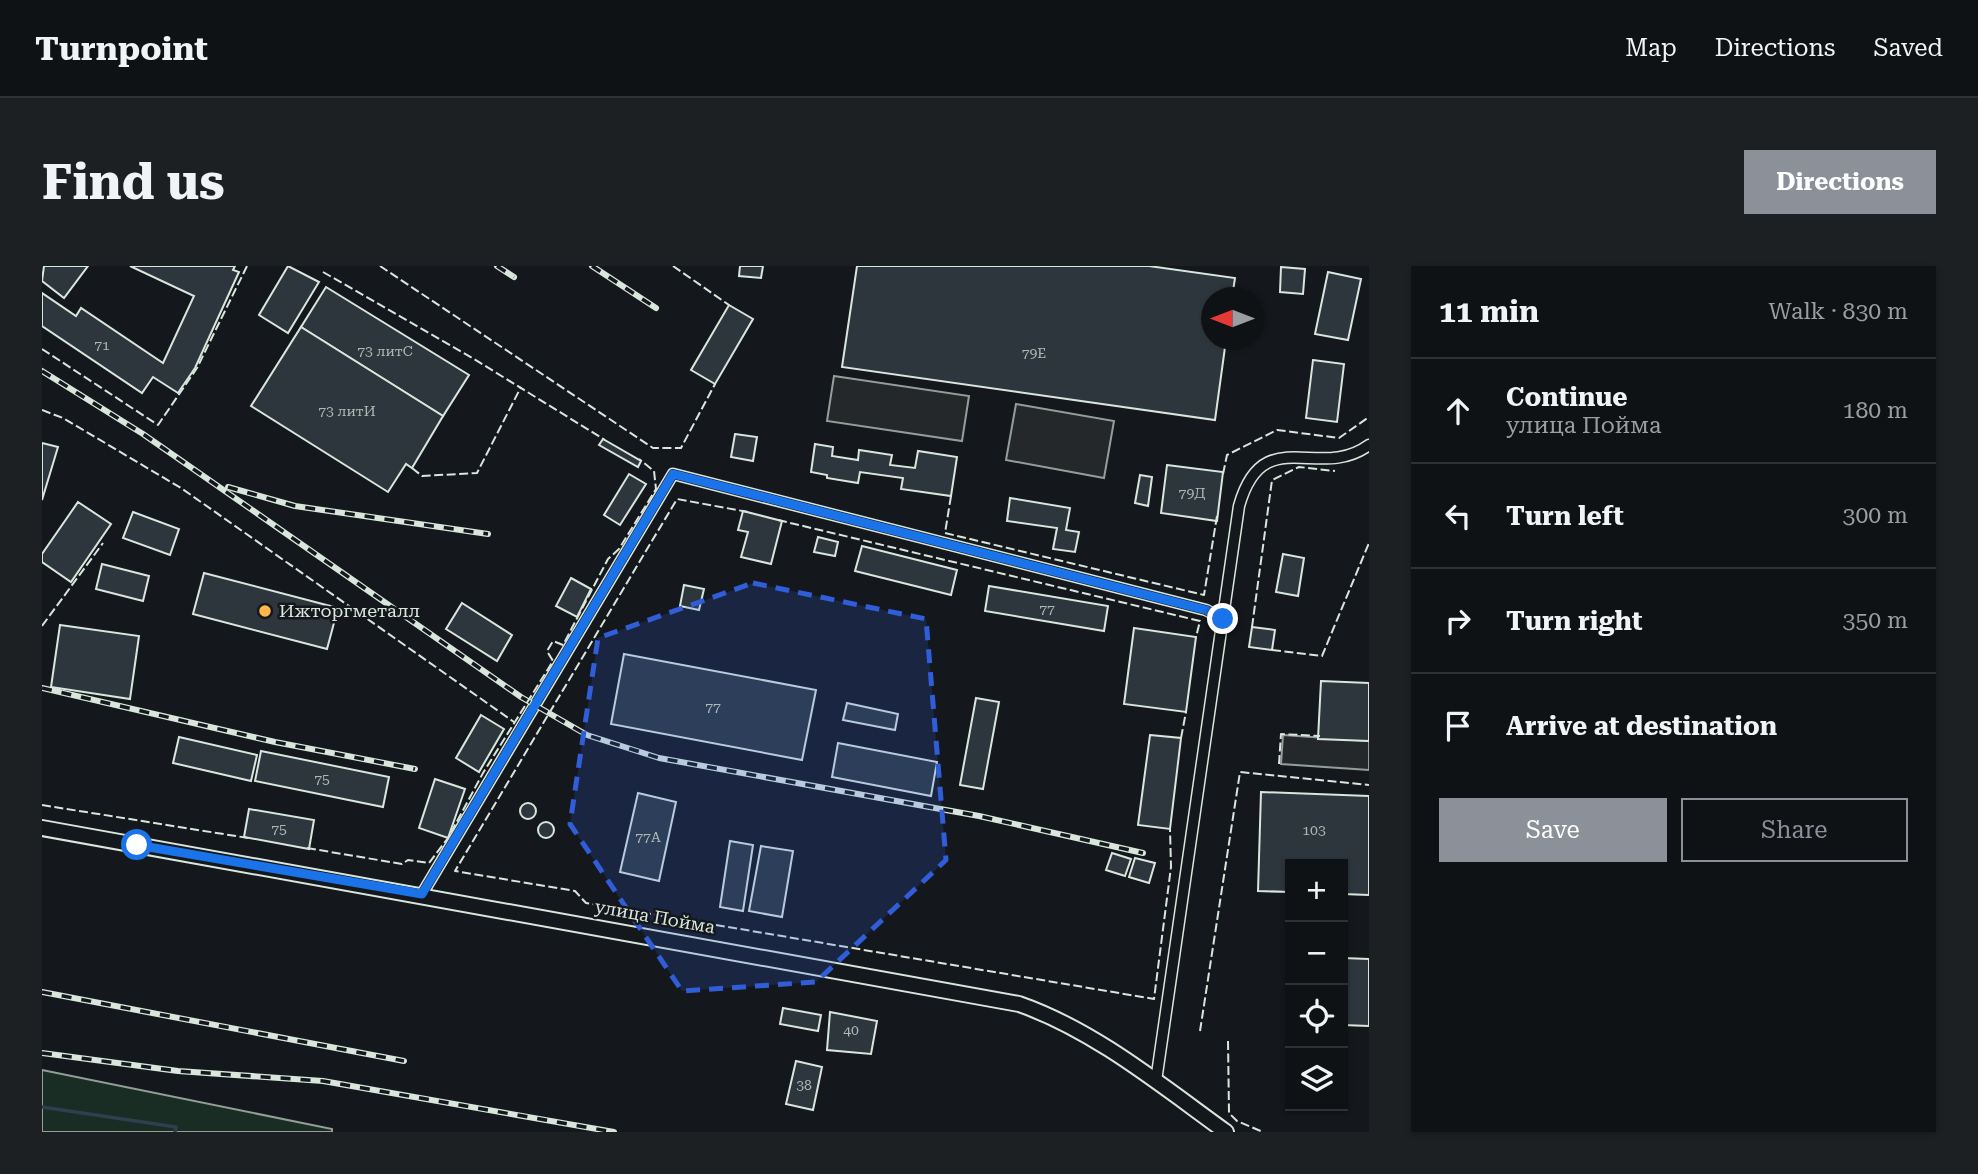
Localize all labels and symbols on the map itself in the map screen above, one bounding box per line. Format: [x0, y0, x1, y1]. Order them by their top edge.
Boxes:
north arrow [1201, 287, 1264, 350]
house number: 71 [94, 337, 110, 353]
house number: 73 литС [357, 343, 413, 359]
house number: 79Е [1022, 345, 1046, 361]
house number: 73 литИ [318, 403, 376, 419]
house number: 79Д [1179, 485, 1205, 501]
place label: Ижторгметалл [279, 600, 420, 621]
house number: 77 [1039, 601, 1055, 617]
marker: Ижторгметалл [257, 603, 273, 619]
route end [1207, 603, 1238, 634]
house number: 77 [705, 699, 721, 715]
house number: 75 [314, 771, 330, 787]
house number: 75 [271, 821, 287, 837]
house number: 103 [1302, 822, 1326, 838]
route start [121, 829, 152, 860]
house number: 77А [635, 829, 661, 845]
street label: улица Пойма [593, 896, 717, 937]
house number: 40 [843, 1022, 859, 1038]
house number: 38 [796, 1077, 812, 1093]

